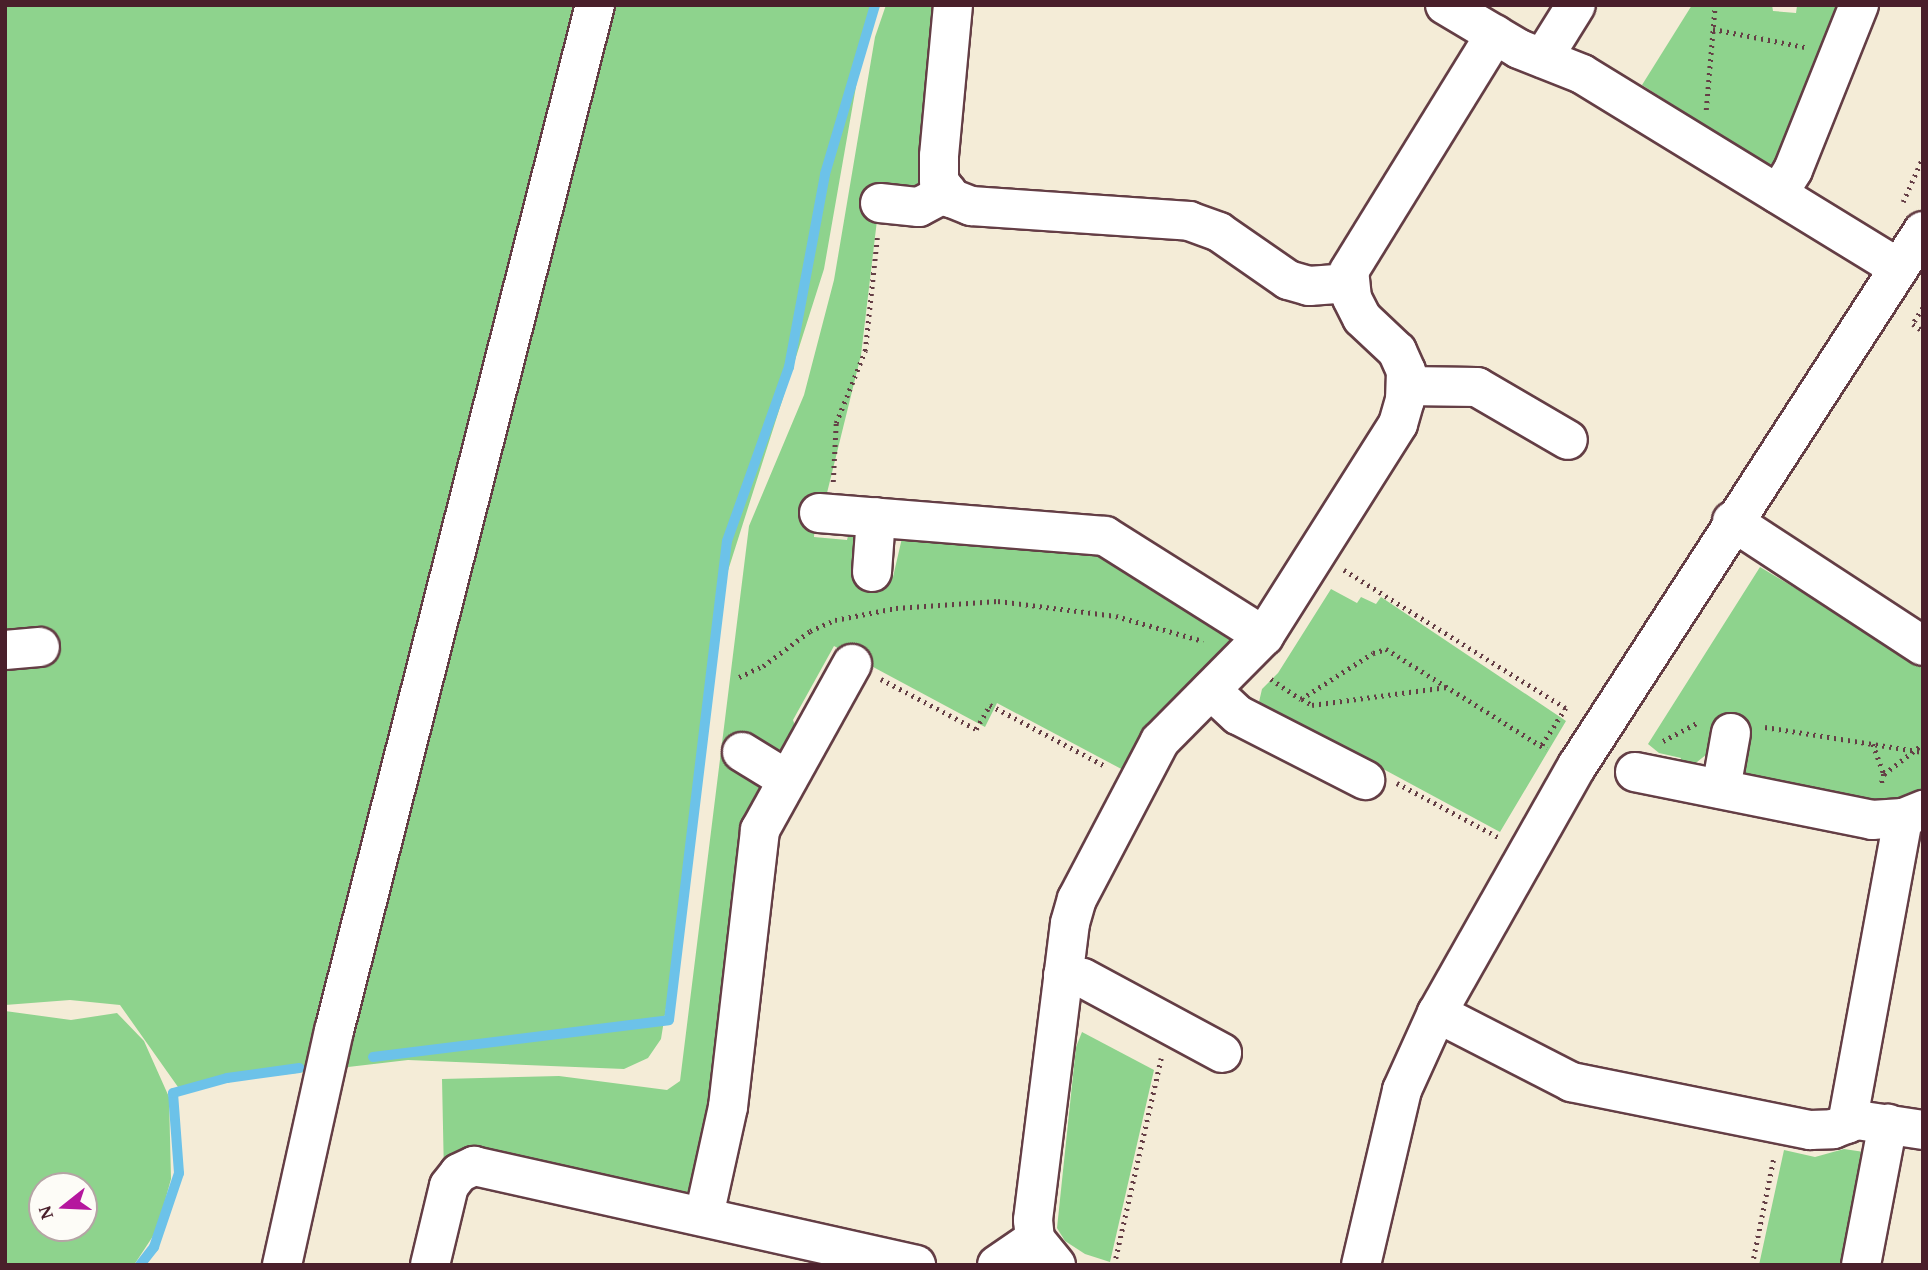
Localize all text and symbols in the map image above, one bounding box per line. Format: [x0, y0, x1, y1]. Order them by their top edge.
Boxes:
north arrow [28, 1172, 98, 1242]
text: N [30, 1203, 60, 1223]

